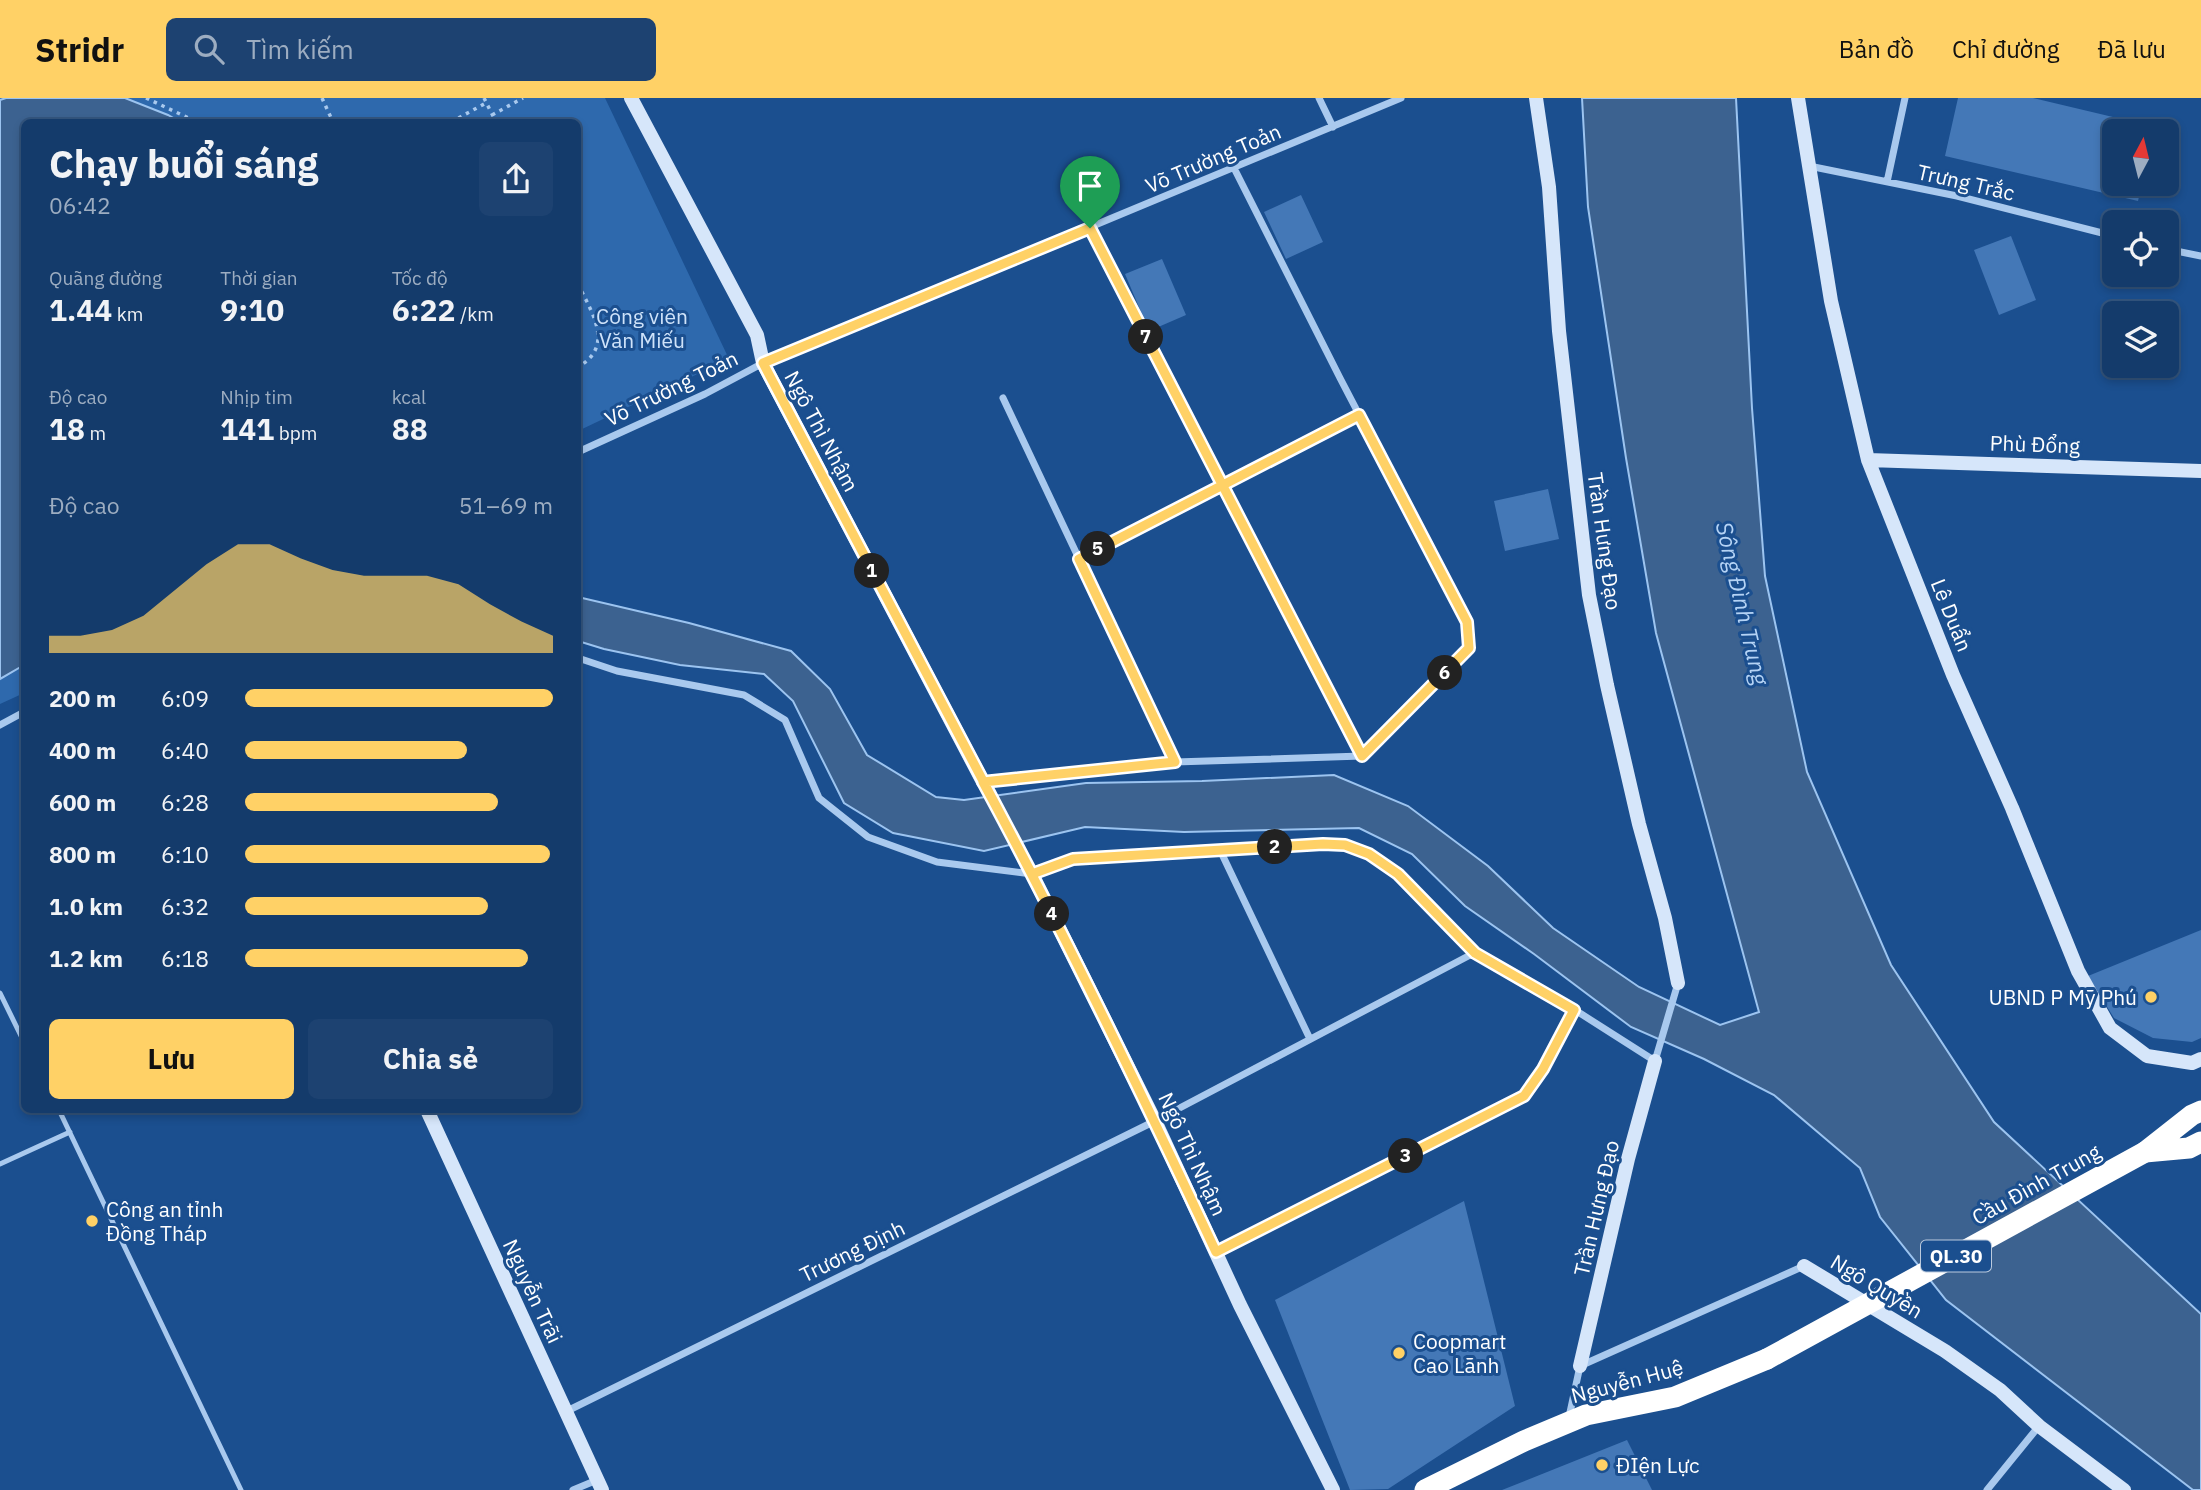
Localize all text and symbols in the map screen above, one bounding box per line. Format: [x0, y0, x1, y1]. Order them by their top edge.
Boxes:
search box [166, 18, 656, 81]
text: Stridr [35, 28, 124, 71]
icon: search [190, 30, 228, 68]
text: Tìm kiếm [246, 32, 354, 66]
text: Bản đồ [1839, 33, 1914, 65]
text: Chỉ đường [1952, 33, 2060, 65]
text: Đã lưu [2098, 33, 2166, 65]
street label: Võ Trường Toản [1141, 117, 1285, 199]
north arrow [2102, 119, 2179, 196]
map controls [2102, 119, 2179, 378]
text: Chạy buổi sáng [49, 139, 318, 188]
button: share [479, 142, 553, 216]
pin [1060, 156, 1120, 228]
street label: Trưng Trắc [1915, 157, 2017, 207]
icon: arrive [1071, 167, 1109, 205]
text: 06:42 [49, 190, 111, 220]
button: locate [2102, 210, 2179, 287]
text: Quãng đường [49, 266, 162, 290]
text: Thời gian [220, 266, 298, 290]
text: Tốc độ [392, 266, 448, 290]
text: 1.44 [49, 290, 112, 329]
text: 9:10 [220, 290, 284, 329]
text: 6:22 [392, 290, 456, 329]
button: layers [2102, 301, 2179, 378]
text: km [112, 302, 143, 326]
text: /km [456, 302, 494, 326]
park label: Công viên Văn Miếu [596, 302, 688, 354]
pin: 7 [1128, 320, 1164, 354]
text: 7 [1140, 324, 1151, 348]
street label: Võ Trường Toản [600, 344, 742, 432]
street label: Ngô Thì Nhậm [778, 366, 866, 496]
text: Độ cao [49, 385, 107, 409]
text: Nhịp tim [220, 385, 293, 409]
text: kcal [392, 385, 426, 409]
text: 18 [49, 409, 85, 448]
text: 141 [220, 409, 274, 448]
text: 88 [392, 409, 428, 448]
text: m [85, 421, 106, 445]
text: bpm [274, 421, 317, 445]
street label: Phù Đổng [1989, 428, 2081, 460]
street label: Trần Hưng Đạo [1581, 470, 1629, 612]
text: Độ cao [49, 490, 120, 520]
text: 51–69 m [459, 490, 553, 520]
water label: Sông Đình Trung [1710, 519, 1777, 689]
pin: 5 [1080, 532, 1116, 566]
text: 5 [1092, 536, 1103, 560]
pin: 1 [854, 554, 890, 588]
text: 1 [866, 558, 877, 582]
street label: Lê Duẩn [1925, 575, 1979, 655]
pin: 6 [1428, 656, 1462, 690]
text: 6 [1439, 660, 1450, 684]
text: 200 m [49, 683, 116, 713]
text: 6:09 [161, 683, 209, 713]
text: 400 m [49, 735, 116, 765]
text: 6:40 [161, 735, 209, 765]
text: 600 m [49, 787, 116, 817]
text: 6:28 [161, 787, 209, 817]
pin: 2 [1258, 830, 1292, 864]
text: 2 [1269, 834, 1280, 858]
text: 800 m [49, 839, 116, 869]
text: 6:10 [161, 839, 209, 869]
text: 1.0 km [49, 891, 123, 921]
text: 6:32 [161, 891, 209, 921]
pin: 4 [1034, 896, 1070, 932]
text: 4 [1046, 901, 1057, 925]
text: 1.2 km [49, 943, 123, 973]
text: 6:18 [161, 943, 209, 973]
place label: UBND P Mỹ Phú [1988, 983, 2137, 1011]
marker: UBND P Mỹ Phú [2143, 989, 2159, 1005]
button: Lưu [49, 1019, 294, 1099]
button: Chia sẻ [308, 1019, 553, 1099]
street label: Ngô Thì Nhậm [1152, 1088, 1234, 1220]
street label: Trần Hưng Đạo [1567, 1137, 1625, 1279]
street label: Cầu Đình Trung [1967, 1137, 2105, 1231]
pin: 3 [1388, 1138, 1424, 1174]
text: 3 [1400, 1143, 1411, 1167]
place label: Công an tỉnh Đồng Tháp [106, 1195, 223, 1247]
marker: Công an tỉnh Đồng Tháp [84, 1213, 100, 1229]
street label: Trương Định [795, 1213, 909, 1289]
street label: Nguyễn Trãi [497, 1234, 569, 1348]
road number: QL.30 [1921, 1240, 1991, 1272]
street label: Ngô Quyền [1826, 1247, 1928, 1325]
place label: Coopmart Cao Lãnh [1413, 1327, 1506, 1379]
marker: Coopmart Cao Lãnh [1391, 1345, 1407, 1361]
street label: Nguyễn Huệ [1568, 1353, 1686, 1409]
place label: ĐIện Lực [1616, 1451, 1700, 1479]
marker: ĐIện Lực [1594, 1457, 1610, 1473]

